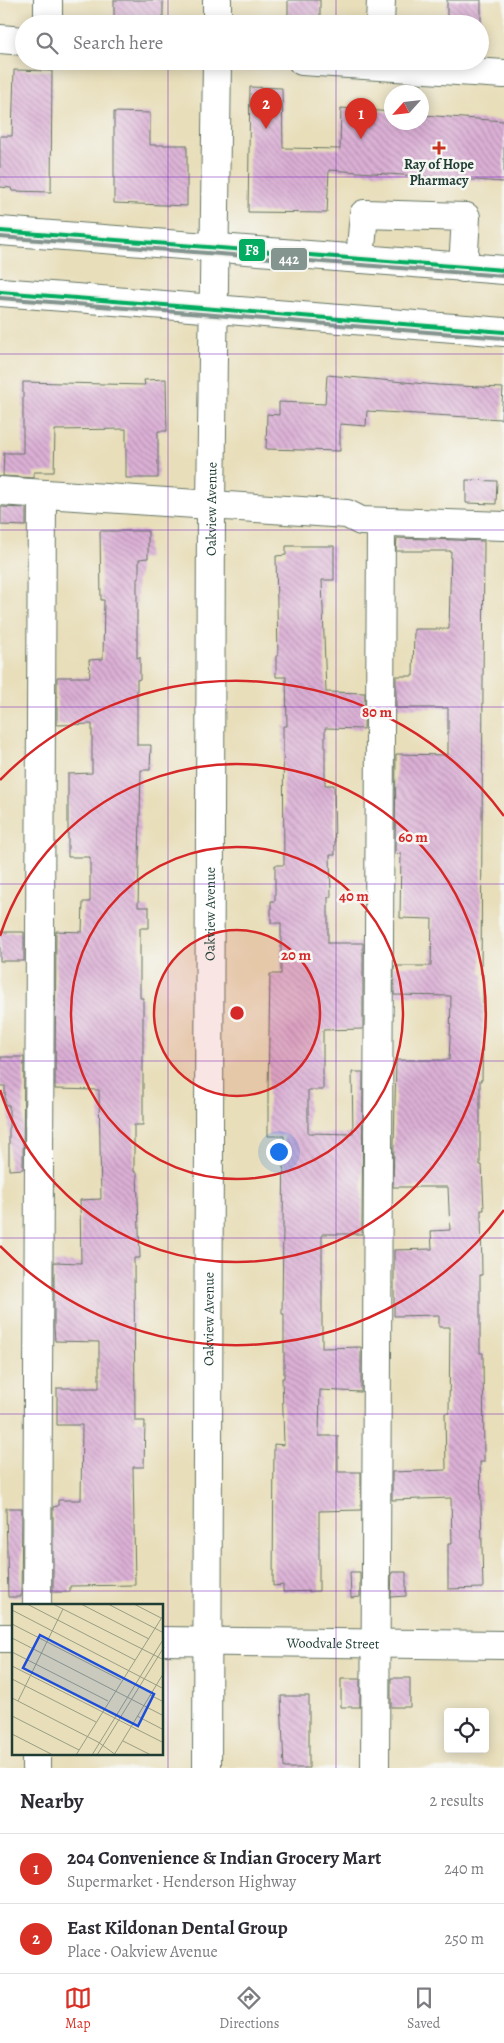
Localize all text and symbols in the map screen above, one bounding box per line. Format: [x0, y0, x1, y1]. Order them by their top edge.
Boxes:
search box [15, 15, 489, 70]
icon: search [33, 29, 61, 57]
text: Search here [73, 30, 163, 56]
north arrow [384, 85, 429, 130]
pin: 2 [250, 88, 282, 129]
pin: 1 [345, 98, 377, 139]
marker: Ray of Hope Pharmacy [433, 142, 445, 154]
place label: Ray of Hope Pharmacy [404, 155, 475, 190]
line badge: F8 [238, 238, 266, 262]
text: F8 [245, 241, 259, 260]
line badge: 442 [270, 247, 308, 271]
text: 442 [279, 250, 299, 269]
street label: Oakview Avenue [202, 462, 222, 556]
text: 80 m [362, 702, 392, 722]
text: 60 m [398, 827, 428, 847]
street label: Oakview Avenue [201, 867, 220, 961]
text: 40 m [339, 886, 369, 906]
text: 20 m [281, 945, 311, 965]
centre of rings [228, 1004, 246, 1022]
your location [266, 1139, 292, 1165]
street label: Oakview Avenue [199, 1272, 219, 1366]
inset map [12, 1604, 164, 1756]
street label: Woodvale Street [285, 1633, 380, 1654]
map controls [444, 1708, 489, 1753]
button: locate [444, 1708, 489, 1753]
text: Nearby [20, 1787, 83, 1815]
text: 2 results [429, 1790, 484, 1812]
text: 204 Convenience & Indian Grocery Mart [67, 1845, 381, 1871]
text: 1 [33, 1858, 39, 1880]
text: 240 m [444, 1858, 484, 1880]
text: Supermarket · Henderson Highway [67, 1871, 296, 1893]
text: East Kildonan Dental Group [67, 1915, 288, 1941]
text: 2 [32, 1928, 40, 1950]
text: 250 m [445, 1928, 484, 1950]
text: Place · Oakview Avenue [67, 1941, 218, 1963]
tab: Map [64, 1984, 92, 2033]
tab: Directions [219, 1984, 279, 2033]
tab: Saved [407, 1984, 440, 2033]

